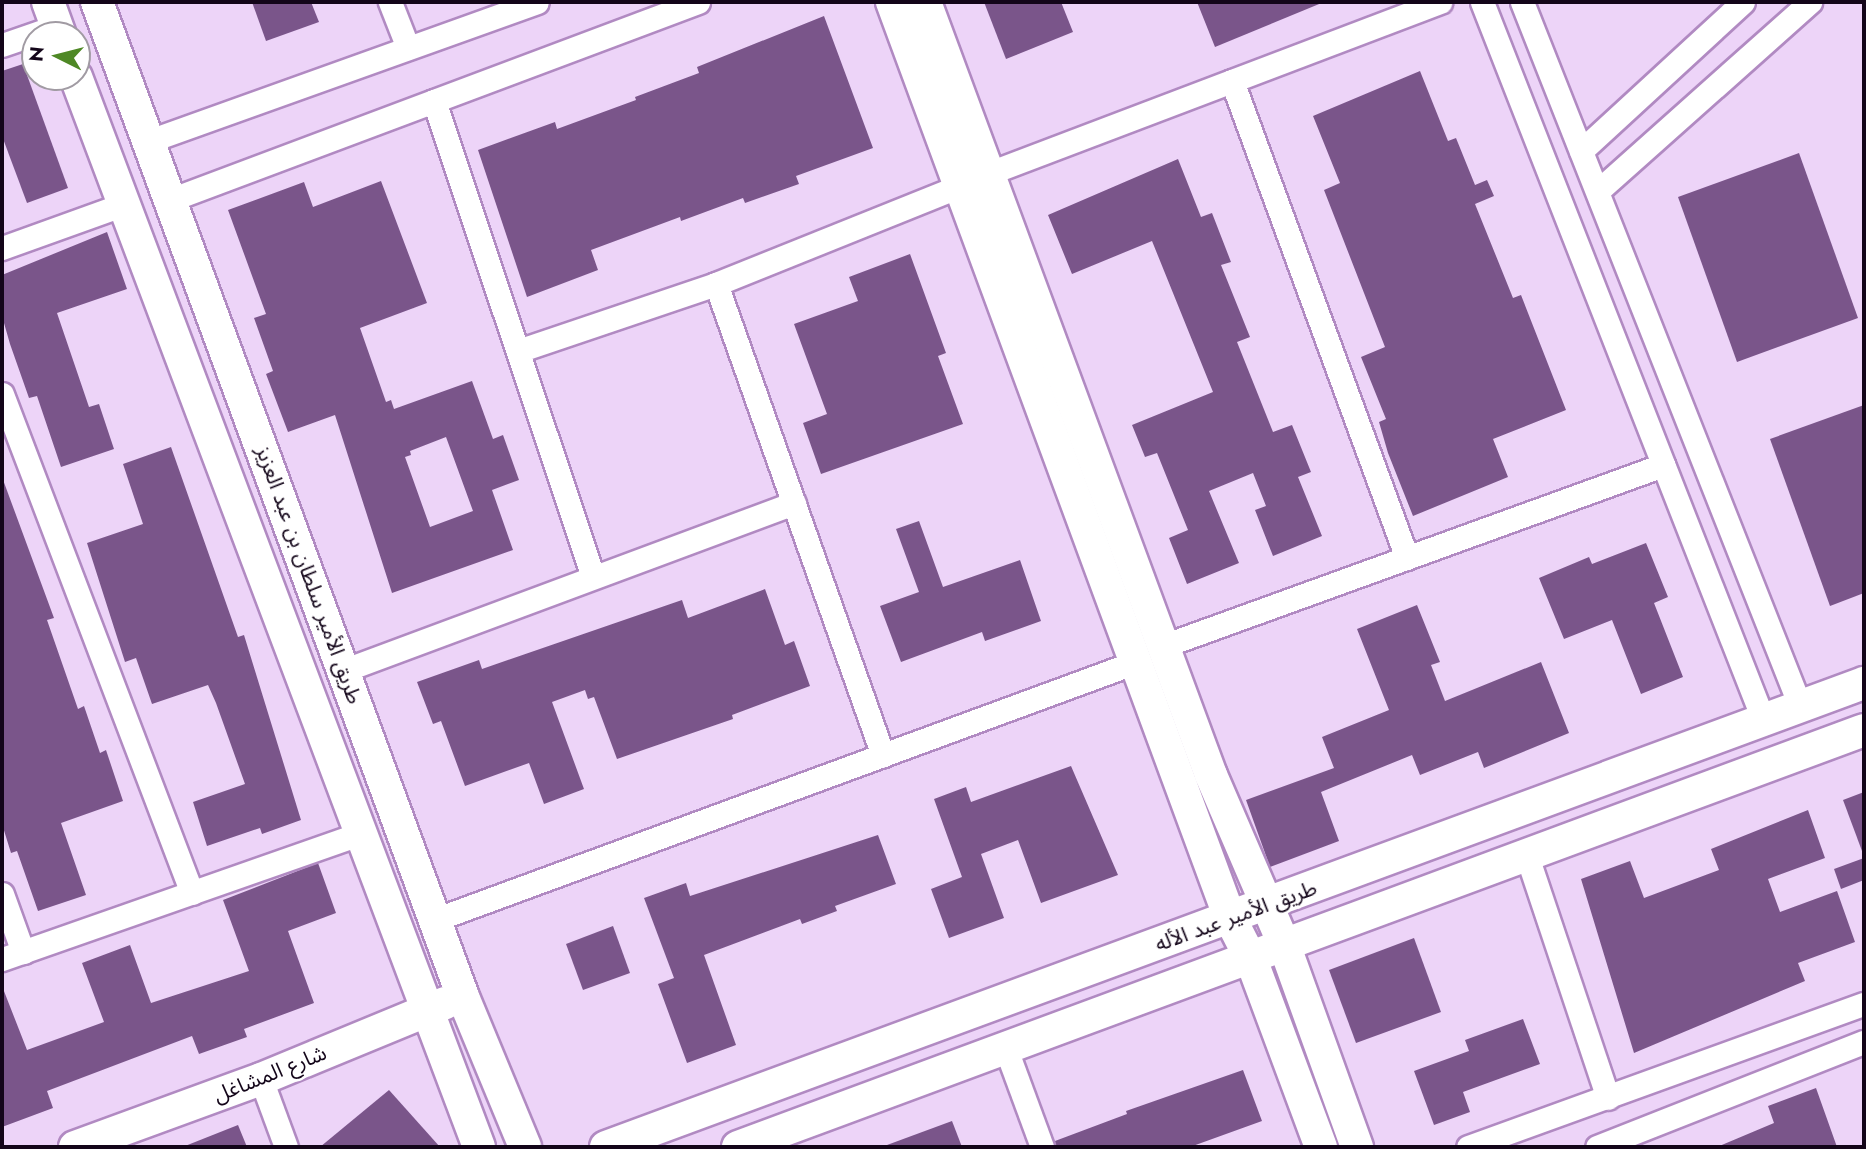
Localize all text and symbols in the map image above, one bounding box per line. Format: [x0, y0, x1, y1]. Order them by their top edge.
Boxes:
north arrow [21, 21, 91, 91]
text: N [22, 45, 51, 63]
street label: طريق الأمير سلطان بن عبد العزيز [251, 443, 367, 707]
street label: طريق الأمير عبد الأله [1152, 875, 1320, 957]
street label: شارع المشاغل [210, 1040, 330, 1108]

